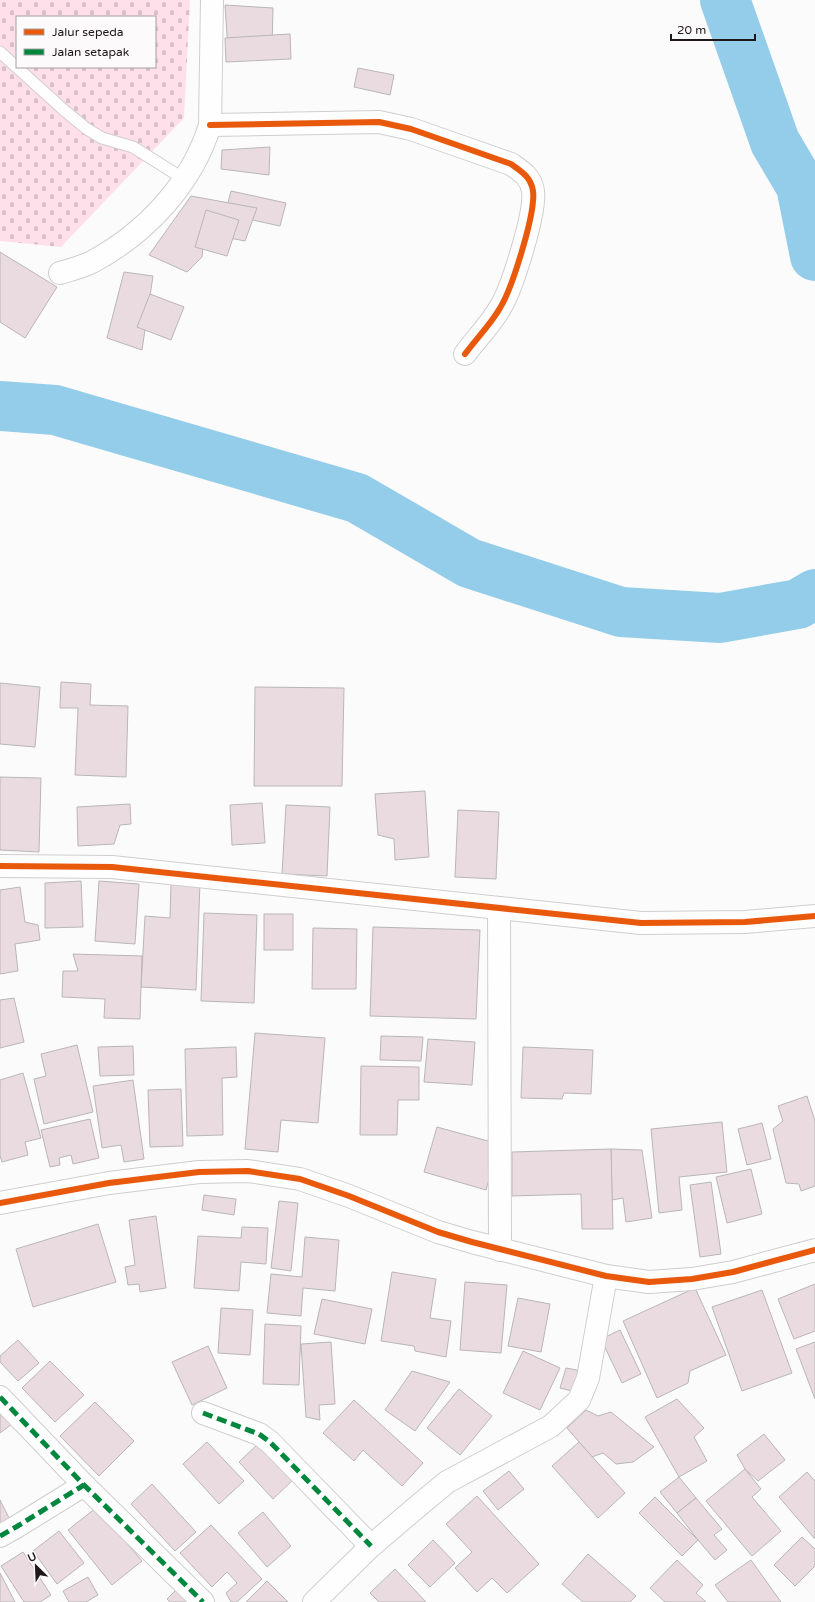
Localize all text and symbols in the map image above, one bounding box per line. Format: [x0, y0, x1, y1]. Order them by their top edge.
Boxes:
legend [16, 16, 156, 68]
scale bar [671, 16, 755, 42]
text: 20 m [677, 23, 706, 37]
text: Jalur sepeda [52, 25, 124, 39]
text: Jalan setapak [52, 45, 130, 59]
north arrow [16, 1546, 56, 1586]
text: U [26, 1550, 39, 1565]

